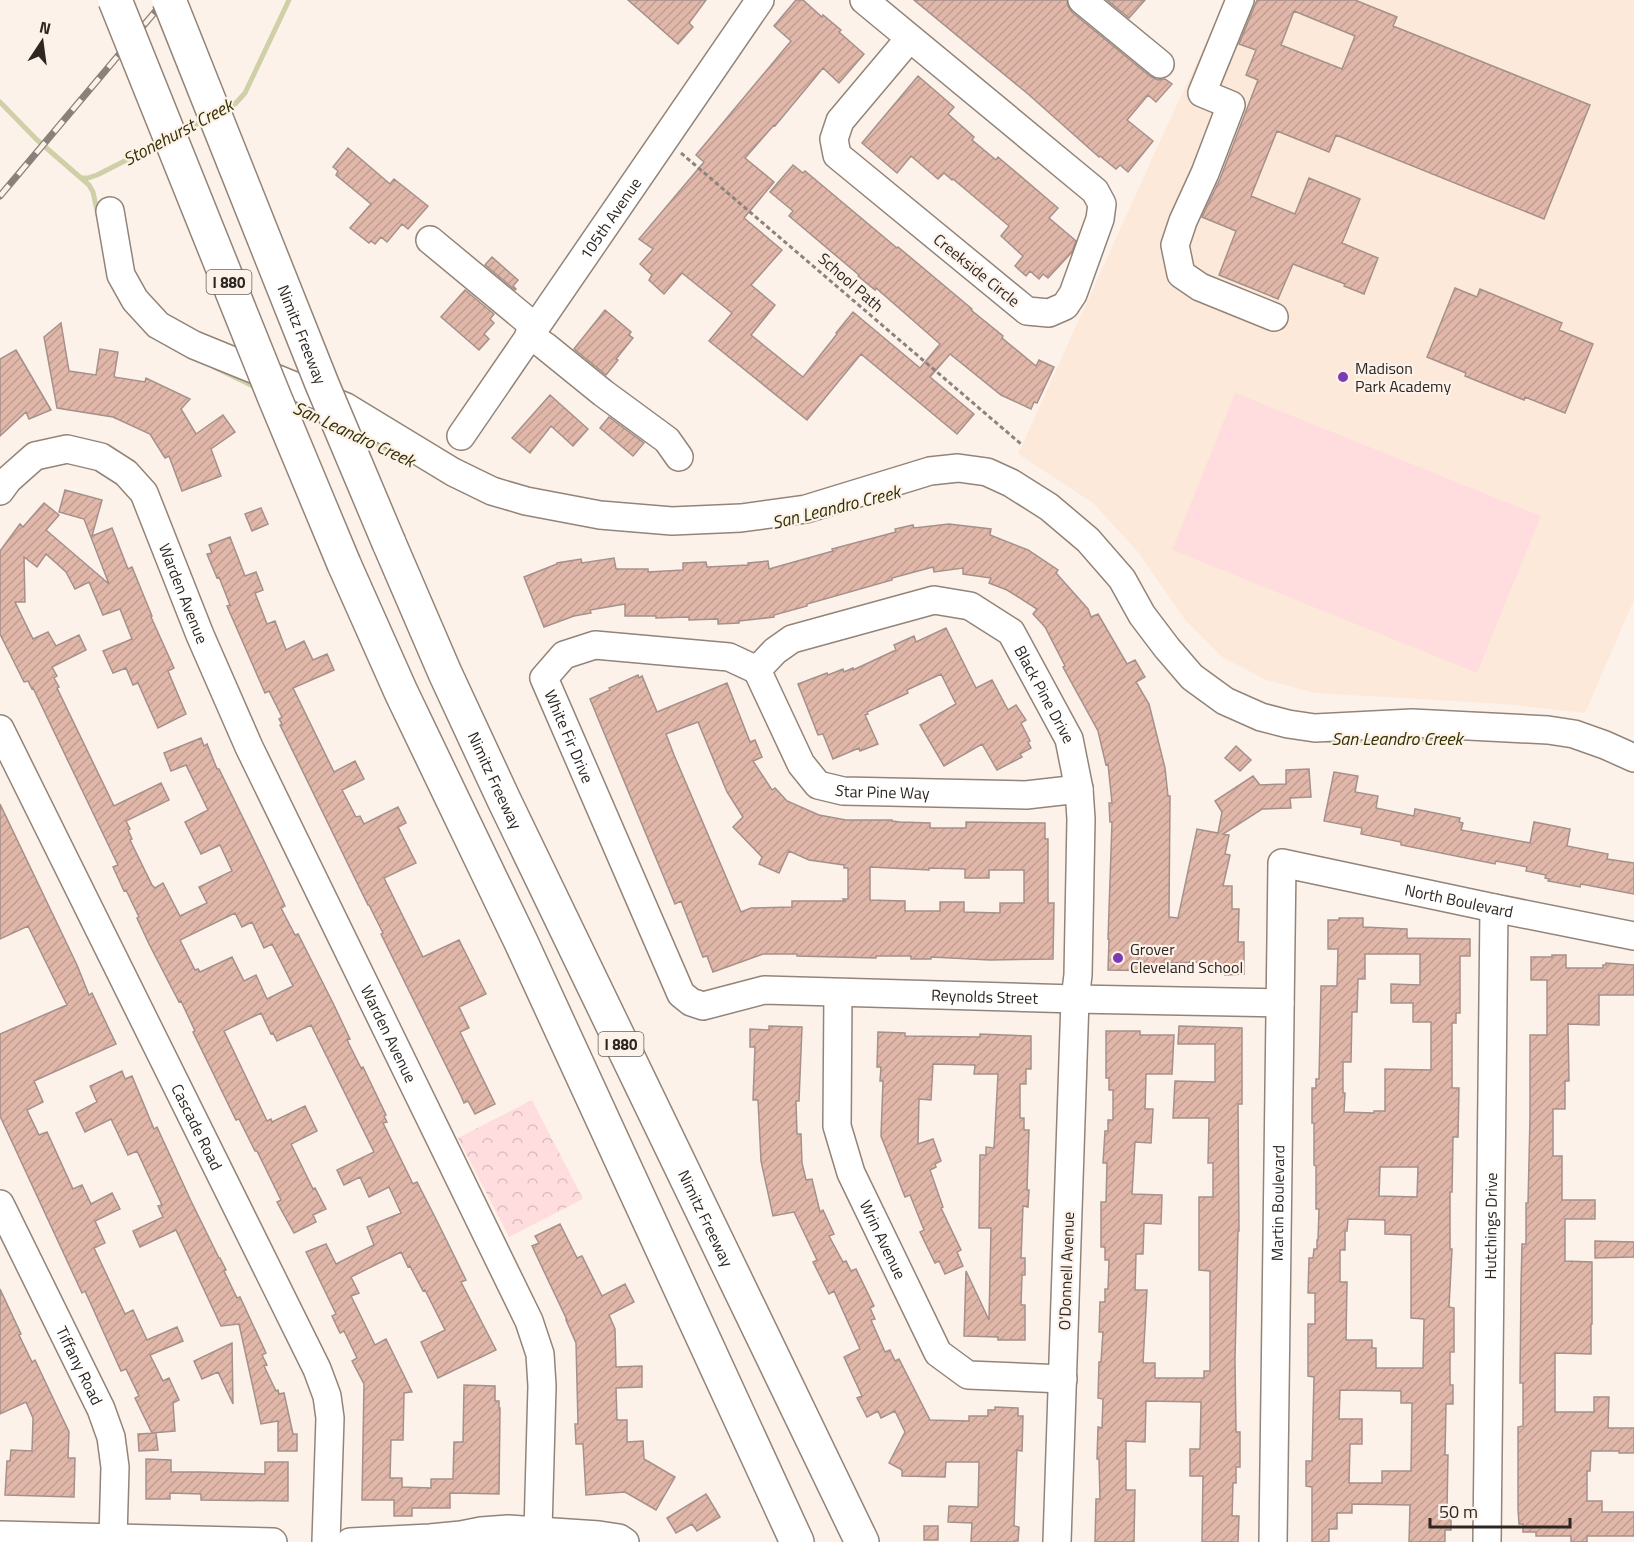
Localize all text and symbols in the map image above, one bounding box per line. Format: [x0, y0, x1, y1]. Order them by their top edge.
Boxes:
north arrow [12, 12, 72, 72]
text: N [37, 14, 53, 40]
water label: Stonehurst Creek [118, 91, 240, 172]
street label: 105th Avenue [574, 172, 647, 264]
street label: Creekside Circle [929, 228, 1025, 312]
street label: School Path [813, 247, 889, 317]
road number: I 880 [206, 270, 252, 294]
street label: Nimitz Freeway [272, 281, 333, 388]
place label: Madison Park Academy [1355, 356, 1451, 398]
marker: Madison Park Academy [1336, 370, 1350, 384]
water label: San Leandro Creek [289, 394, 421, 475]
water label: San Leandro Creek [769, 478, 905, 536]
street label: Warden Avenue [153, 540, 214, 648]
street label: Black Pine Drive [1008, 641, 1081, 747]
street label: White Fir Drive [538, 686, 600, 787]
water label: San Leandro Creek [1331, 725, 1465, 752]
street label: Nimitz Freeway [462, 728, 528, 833]
street label: Star Pine Way [833, 778, 930, 805]
street label: North Boulevard [1403, 877, 1515, 924]
place label: Grover Cleveland School [1130, 937, 1243, 979]
marker: Grover Cleveland School [1111, 951, 1125, 965]
street label: Warden Avenue [355, 981, 423, 1087]
street label: Reynolds Street [931, 983, 1039, 1010]
road number: I 880 [598, 1032, 644, 1056]
street label: Cascade Road [165, 1079, 229, 1174]
street label: Martin Boulevard [1265, 1145, 1290, 1261]
street label: Nimitz Freeway [672, 1166, 740, 1271]
street label: Hutchings Drive [1478, 1172, 1503, 1280]
street label: Wrin Avenue [854, 1196, 913, 1283]
street label: O'Donnell Avenue [1052, 1211, 1080, 1331]
street label: Tiffany Road [50, 1322, 109, 1409]
scale bar [1430, 1491, 1570, 1529]
text: 50 m [1439, 1498, 1478, 1525]

